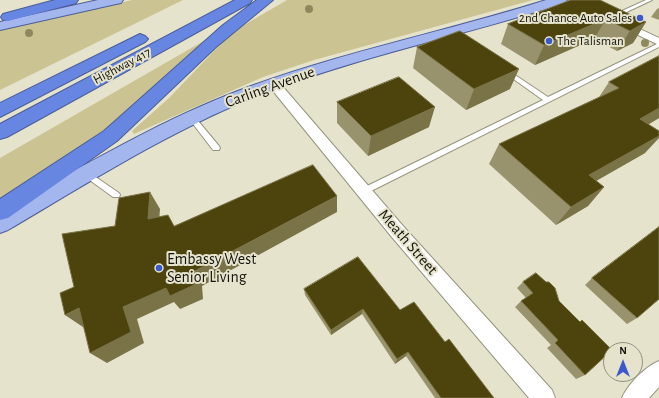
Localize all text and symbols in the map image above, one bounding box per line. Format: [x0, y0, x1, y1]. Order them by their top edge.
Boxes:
place label: 2nd Chance Auto Sales [519, 10, 632, 26]
marker: 2nd Chance Auto Sales [635, 13, 645, 23]
place label: The Talisman [557, 33, 624, 49]
marker: The Talisman [544, 36, 554, 46]
street label: Highway 417 [90, 44, 154, 88]
street label: Carling Avenue [223, 62, 317, 112]
street label: Meath Street [374, 205, 442, 279]
place label: Embassy West Senior Living [167, 249, 256, 287]
marker: Embassy West Senior Living [154, 263, 164, 273]
north arrow [603, 342, 643, 382]
text: N [619, 345, 627, 356]

